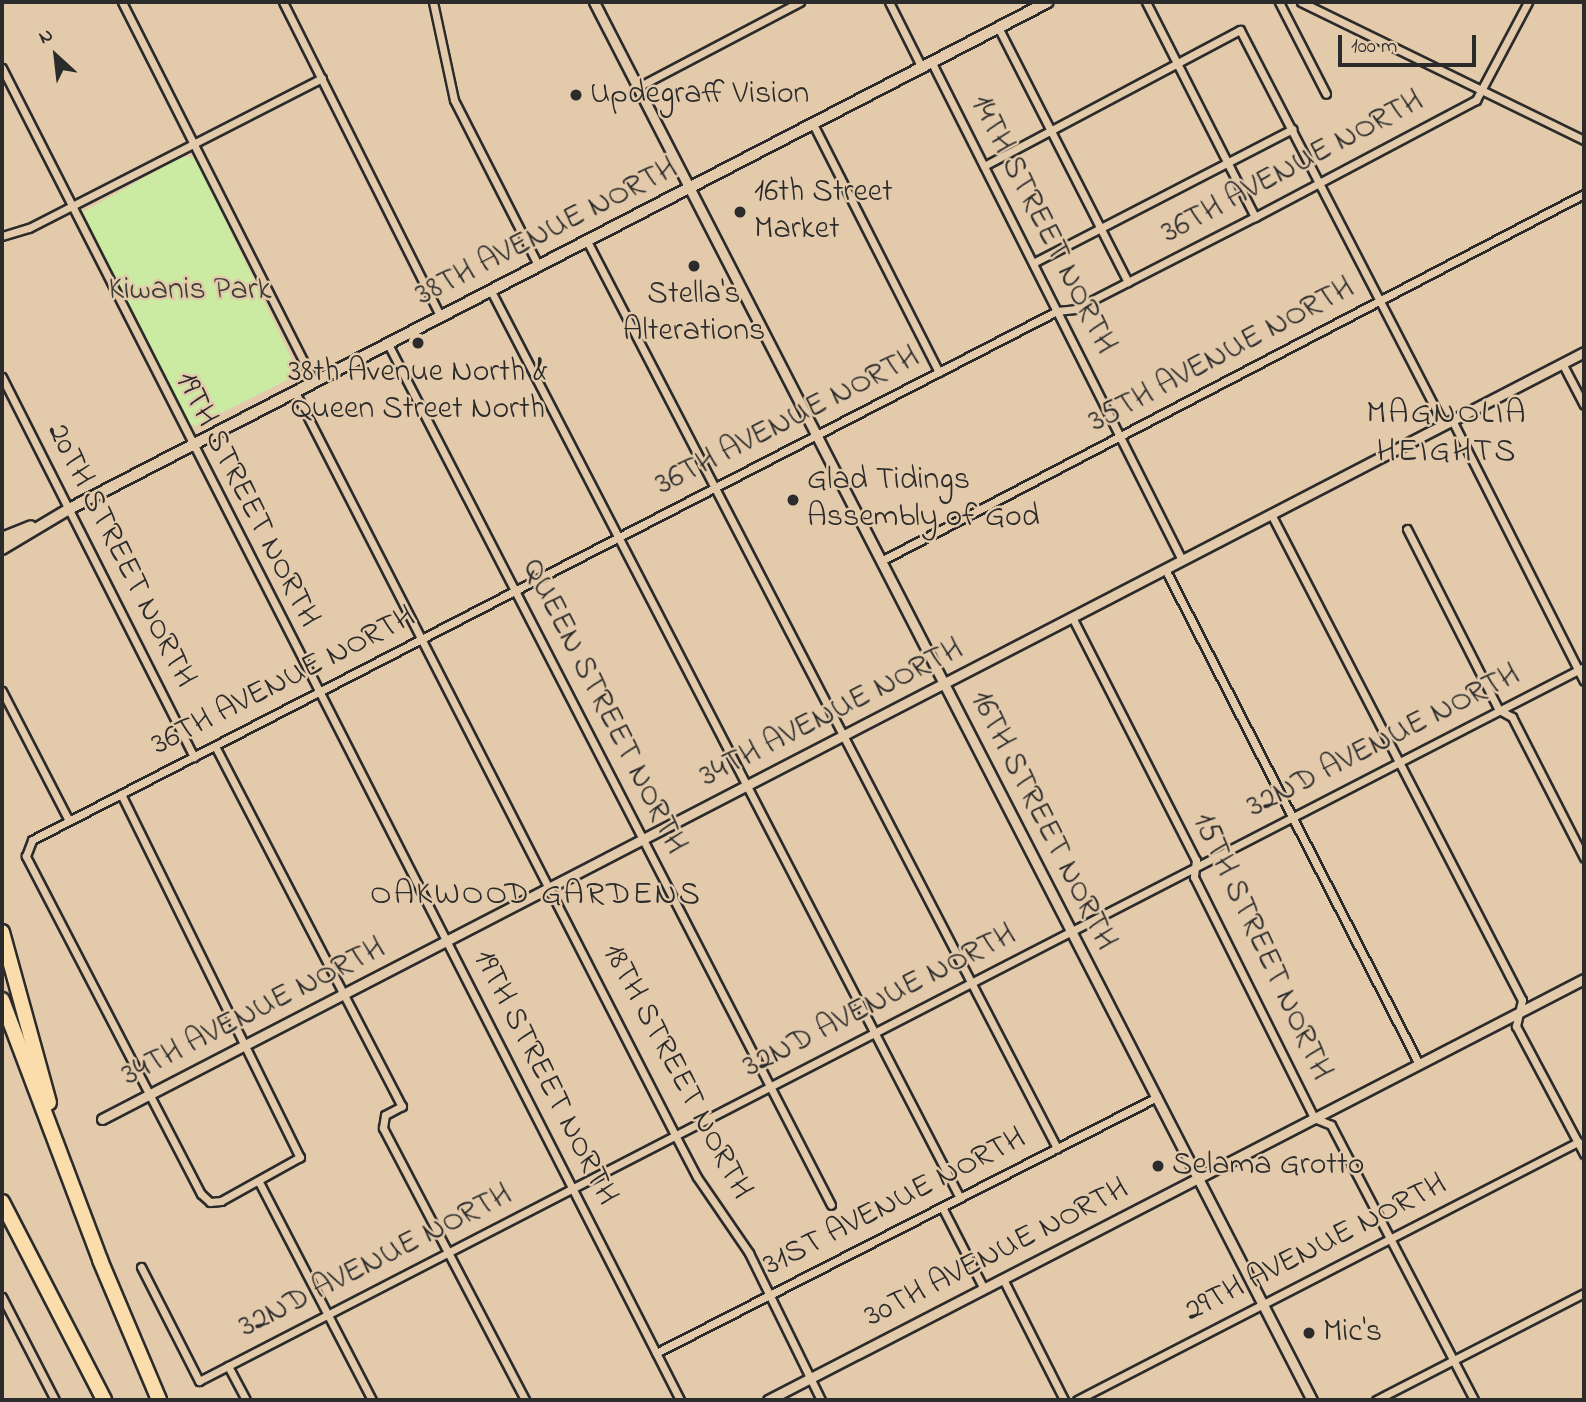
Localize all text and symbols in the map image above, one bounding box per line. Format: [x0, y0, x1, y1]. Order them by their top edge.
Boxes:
north arrow [21, 21, 91, 91]
scale bar [1341, 21, 1479, 65]
text: N [34, 22, 58, 52]
text: 100 m [1351, 32, 1397, 62]
place label: Updegraff Vision [590, 76, 809, 114]
street label: 36TH AVENUE NORTH [1156, 83, 1430, 253]
marker: Updegraff Vision [568, 87, 584, 103]
street label: 14TH STREET NORTH [960, 89, 1124, 361]
street label: 38TH AVENUE NORTH [410, 150, 684, 316]
place label: 16th Street Market [754, 175, 893, 250]
marker: 16th Street Market [732, 204, 748, 220]
marker: Stella's Alterations [686, 258, 702, 274]
street label: 35TH AVENUE NORTH [1083, 270, 1361, 442]
park label: Kiwanis Park [108, 272, 272, 310]
place label: Stella's Alterations [623, 277, 765, 352]
marker: 38th Avenue North & Queen Street North [410, 335, 426, 351]
street label: 36TH AVENUE NORTH [650, 339, 926, 505]
place label: 38th Avenue North & Queen Street North [288, 355, 548, 430]
street label: 19TH STREET NORTH [165, 366, 327, 634]
district label: MAGNOLIA HEIGHTS [1367, 395, 1527, 473]
street label: 20TH STREET NORTH [37, 417, 203, 695]
place label: Glad Tidings Assembly of God [807, 463, 1040, 538]
marker: Glad Tidings Assembly of God [785, 492, 801, 508]
street label: QUEEN STREET NORTH [512, 553, 694, 861]
street label: 36TH AVENUE NORTH [146, 599, 422, 765]
street label: 34TH AVENUE NORTH [694, 631, 970, 797]
street label: 32ND AVENUE NORTH [1241, 657, 1527, 827]
street label: 16TH STREET NORTH [960, 685, 1124, 957]
street label: 15TH STREET NORTH [1182, 807, 1340, 1087]
district label: OAKWOOD GARDENS [372, 876, 700, 916]
street label: 32ND AVENUE NORTH [737, 917, 1023, 1087]
street label: 34TH AVENUE NORTH [116, 930, 392, 1096]
street label: 18TH STREET NORTH [592, 938, 760, 1206]
street label: 19TH STREET NORTH [463, 944, 625, 1212]
street label: 31ST AVENUE NORTH [758, 1120, 1032, 1286]
place label: Selama Grotto [1172, 1147, 1364, 1185]
marker: Selama Grotto [1150, 1158, 1166, 1174]
street label: 29TH AVENUE NORTH [1178, 1166, 1454, 1332]
street label: 30TH AVENUE NORTH [859, 1171, 1135, 1337]
street label: 32ND AVENUE NORTH [233, 1177, 519, 1347]
place label: Mic's [1323, 1314, 1382, 1352]
marker: Mic's [1301, 1325, 1317, 1341]

